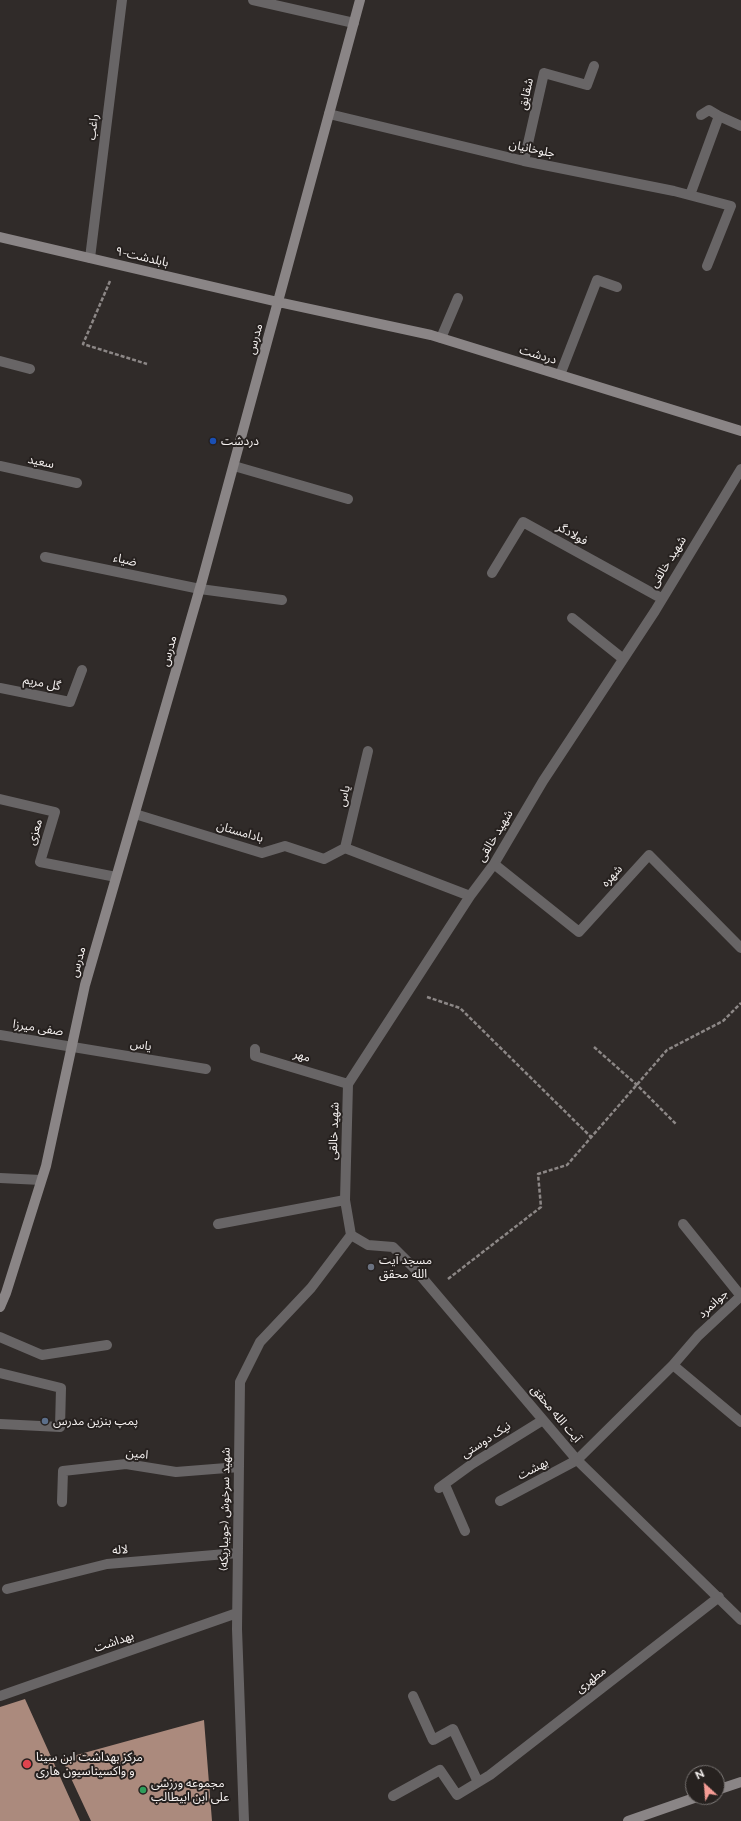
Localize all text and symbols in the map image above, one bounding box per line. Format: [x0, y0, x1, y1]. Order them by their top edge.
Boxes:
street label: شقایق [515, 77, 537, 111]
street label: راغب [84, 113, 102, 141]
street label: جلوخانیان [508, 137, 556, 161]
street label: ۹-بابلدشت [114, 244, 170, 270]
street label: مدرس [244, 322, 266, 356]
street label: دردشت [518, 343, 558, 367]
place label: دردشت [221, 434, 259, 448]
marker: دردشت [208, 436, 218, 446]
street label: سعید [27, 452, 55, 472]
street label: فولادگر [554, 520, 590, 548]
street label: شهید خالقی [647, 534, 689, 590]
street label: ضیاء [112, 550, 138, 570]
street label: مدرس [158, 634, 180, 668]
street label: گل مریم [22, 672, 62, 694]
street label: یاس [335, 784, 353, 808]
street label: شهید خالقی [474, 807, 516, 865]
street label: معزی [24, 817, 46, 847]
street label: بادامستان [215, 818, 265, 846]
street label: شهره [598, 862, 626, 890]
street label: مدرس [67, 945, 89, 979]
street label: صفی میرزا [12, 1017, 64, 1039]
street label: یاس [129, 1036, 153, 1054]
street label: مهر [292, 1047, 312, 1065]
street label: شهید خالقی [326, 1102, 342, 1160]
place label: مسجد آیت الله محقق [379, 1253, 432, 1281]
marker: مسجد آیت الله محقق [366, 1262, 376, 1272]
street label: جوانمرد [695, 1287, 731, 1321]
street label: آیت الله محقق [528, 1382, 584, 1446]
place label: پمپ بنزین مدرس [53, 1414, 138, 1428]
marker: پمپ بنزین مدرس [40, 1416, 50, 1426]
street label: نیک دوستی [458, 1419, 514, 1461]
street label: امین [125, 1446, 149, 1462]
street label: شهید سرخوش (جویباریکه) [217, 1447, 233, 1571]
street label: بهشت [515, 1455, 551, 1483]
street label: لاله [111, 1542, 129, 1558]
street label: بهداشت [92, 1629, 136, 1655]
street label: مطهری [573, 1664, 609, 1696]
place label: مرکز بهداشت ابن سینا و واکسیناسیون هاری [36, 1750, 143, 1778]
marker: مرکز بهداشت ابن سینا و واکسیناسیون هاری [21, 1758, 33, 1770]
north arrow [685, 1765, 725, 1805]
text: N [693, 1767, 707, 1782]
place label: مجموعه ورزشی علی ابن ابیطالب [151, 1776, 229, 1804]
marker: مجموعه ورزشی علی ابن ابیطالب [138, 1785, 148, 1795]

